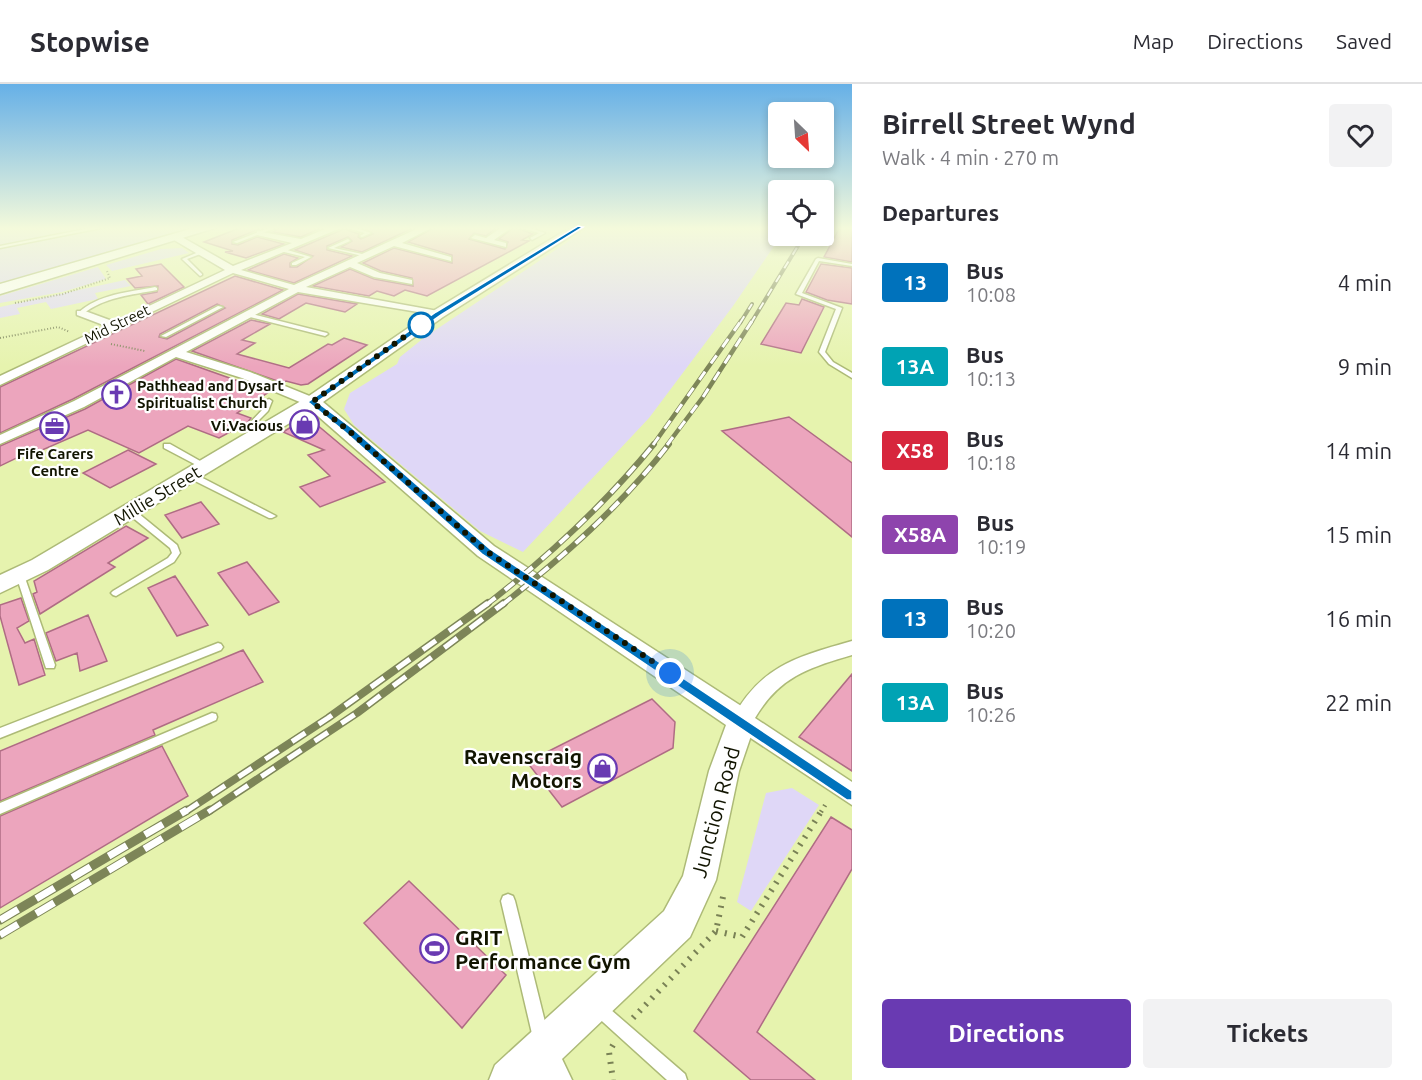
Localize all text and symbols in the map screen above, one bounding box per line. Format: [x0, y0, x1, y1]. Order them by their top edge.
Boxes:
text: Stopwise [30, 26, 150, 57]
text: Map [1133, 29, 1174, 53]
text: Directions [1207, 29, 1303, 53]
text: Saved [1336, 29, 1392, 53]
north arrow [768, 102, 834, 168]
map controls [768, 102, 834, 246]
button: heart [1329, 104, 1392, 167]
text: Birrell Street Wynd [882, 108, 1136, 139]
text: Walk · 4 min · 270 m [882, 146, 1059, 169]
button: locate [768, 180, 834, 246]
text: Departures [882, 200, 999, 225]
text: Bus [966, 258, 1004, 283]
text: 13 [903, 270, 927, 294]
text: 4 min [1338, 270, 1392, 295]
text: 10:08 [966, 283, 1016, 306]
street label: Mid Street [81, 301, 153, 347]
unlabelled marker [408, 312, 434, 338]
text: Bus [966, 342, 1004, 367]
text: 13A [896, 354, 934, 378]
text: 9 min [1338, 354, 1392, 379]
text: 10:13 [966, 367, 1016, 390]
place label: Pathhead and Dysart Spiritualist Church [137, 377, 284, 411]
church icon: Pathhead and Dysart Spiritualist Church [100, 378, 132, 410]
shop icon: Vi.Vacious [288, 409, 320, 441]
office icon: Fife Carers Centre [39, 410, 71, 442]
place label: Vi.Vacious [211, 417, 283, 434]
text: Bus [966, 426, 1004, 451]
text: X58 [896, 438, 934, 462]
text: 14 min [1325, 438, 1392, 463]
place label: Fife Carers Centre [17, 445, 93, 479]
text: 10:18 [966, 451, 1016, 474]
street label: Millie Street [110, 461, 204, 529]
text: Bus [976, 510, 1014, 535]
text: X58A [894, 522, 946, 546]
text: 15 min [1325, 522, 1392, 547]
text: 10:19 [976, 535, 1026, 558]
text: Bus [966, 594, 1004, 619]
text: 13 [903, 606, 927, 630]
text: 16 min [1325, 606, 1392, 631]
text: 10:20 [966, 619, 1016, 642]
your location [655, 658, 685, 688]
text: Bus [966, 678, 1004, 703]
text: 13A [896, 690, 934, 714]
text: 22 min [1325, 690, 1392, 715]
text: 10:26 [966, 703, 1016, 726]
place label: Ravenscraig Motors [464, 744, 582, 792]
street label: Junction Road [686, 744, 744, 880]
shop icon: Ravenscraig Motors [587, 752, 619, 784]
place label: GRIT Performance Gym [455, 925, 631, 973]
sports icon: GRIT Performance Gym [418, 933, 450, 965]
button: Directions [882, 999, 1131, 1068]
button: Tickets [1143, 999, 1392, 1068]

